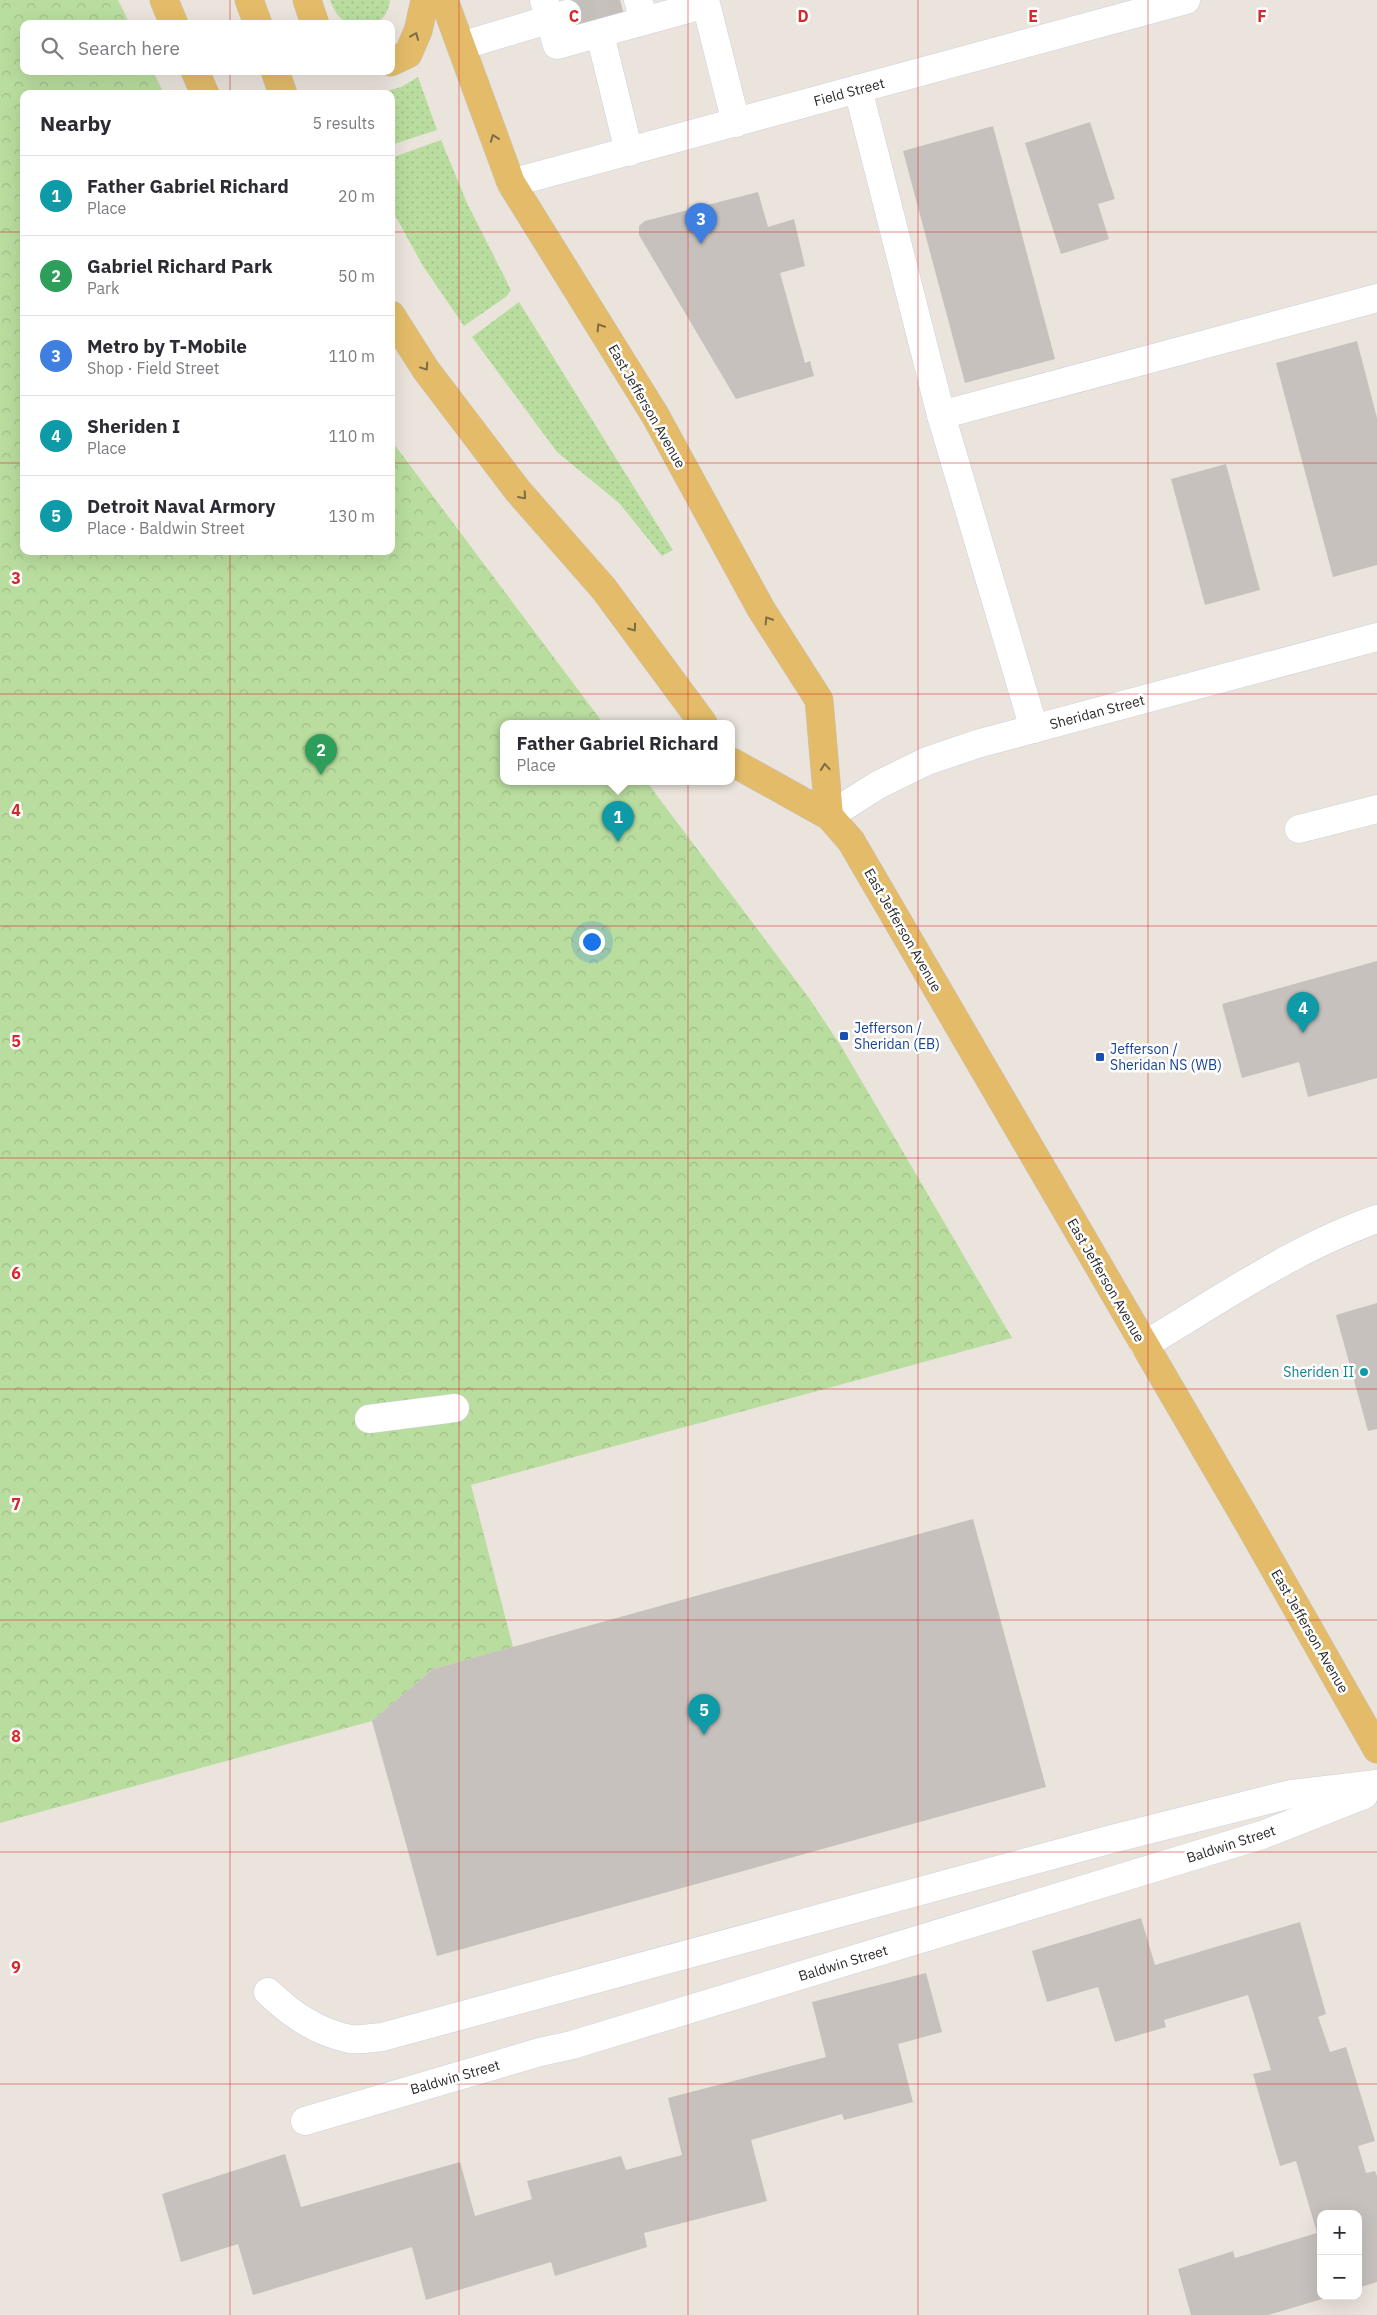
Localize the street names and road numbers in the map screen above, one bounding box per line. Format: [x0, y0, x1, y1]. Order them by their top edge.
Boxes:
street label: Field Street [812, 74, 886, 110]
street label: East Jefferson Avenue [604, 341, 690, 471]
street label: Sheridan Street [1047, 691, 1147, 733]
street label: East Jefferson Avenue [860, 865, 946, 995]
street label: East Jefferson Avenue [1063, 1215, 1149, 1345]
street label: East Jefferson Avenue [1267, 1566, 1353, 1696]
street label: Baldwin Street [1184, 1821, 1278, 1867]
street label: Baldwin Street [796, 1941, 890, 1985]
street label: Baldwin Street [408, 2056, 502, 2098]

